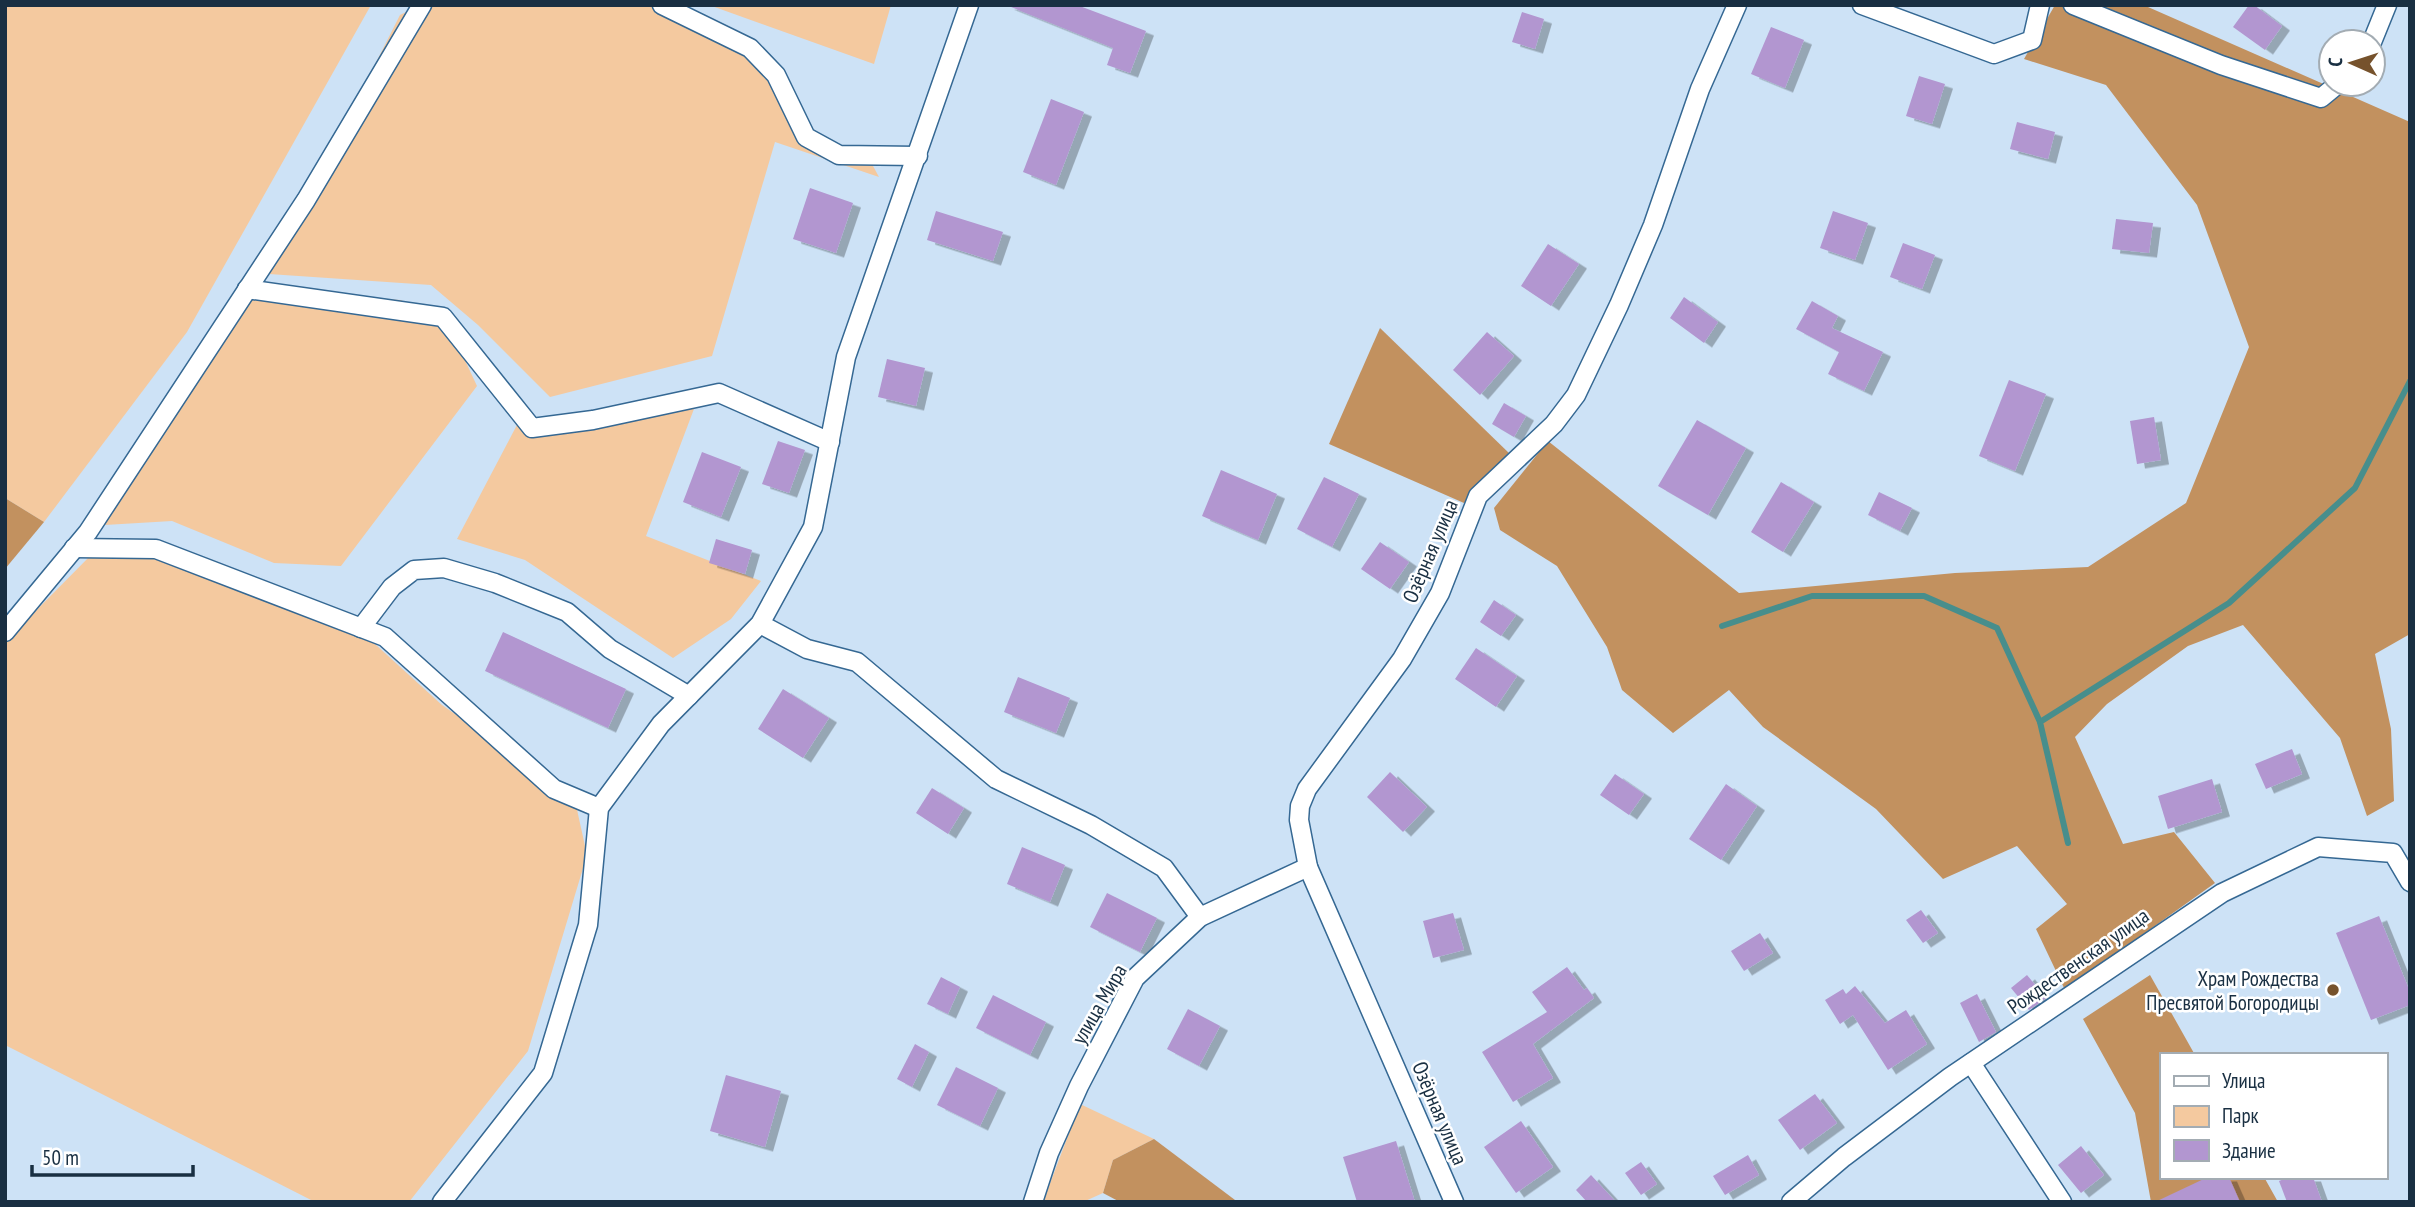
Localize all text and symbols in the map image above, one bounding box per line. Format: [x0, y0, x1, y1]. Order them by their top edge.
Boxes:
north arrow [2317, 28, 2387, 98]
text: С [2323, 57, 2347, 67]
street label: Озёрная улица [1396, 495, 1464, 607]
street label: Рождественская улица [2002, 902, 2154, 1020]
street label: улица Мира [1065, 959, 1133, 1049]
place label: Храм Рождества Пресвятой Богородицы [2146, 965, 2319, 1016]
marker: Храм Рождества Пресвятой Богородицы [2325, 982, 2341, 998]
legend [2160, 1053, 2387, 1179]
street label: Озёрная улица [1406, 1057, 1474, 1169]
text: Улица [2222, 1067, 2265, 1094]
text: Парк [2222, 1102, 2259, 1129]
scale bar [32, 1134, 192, 1178]
text: Здание [2222, 1137, 2276, 1164]
text: 50 m [42, 1144, 79, 1171]

